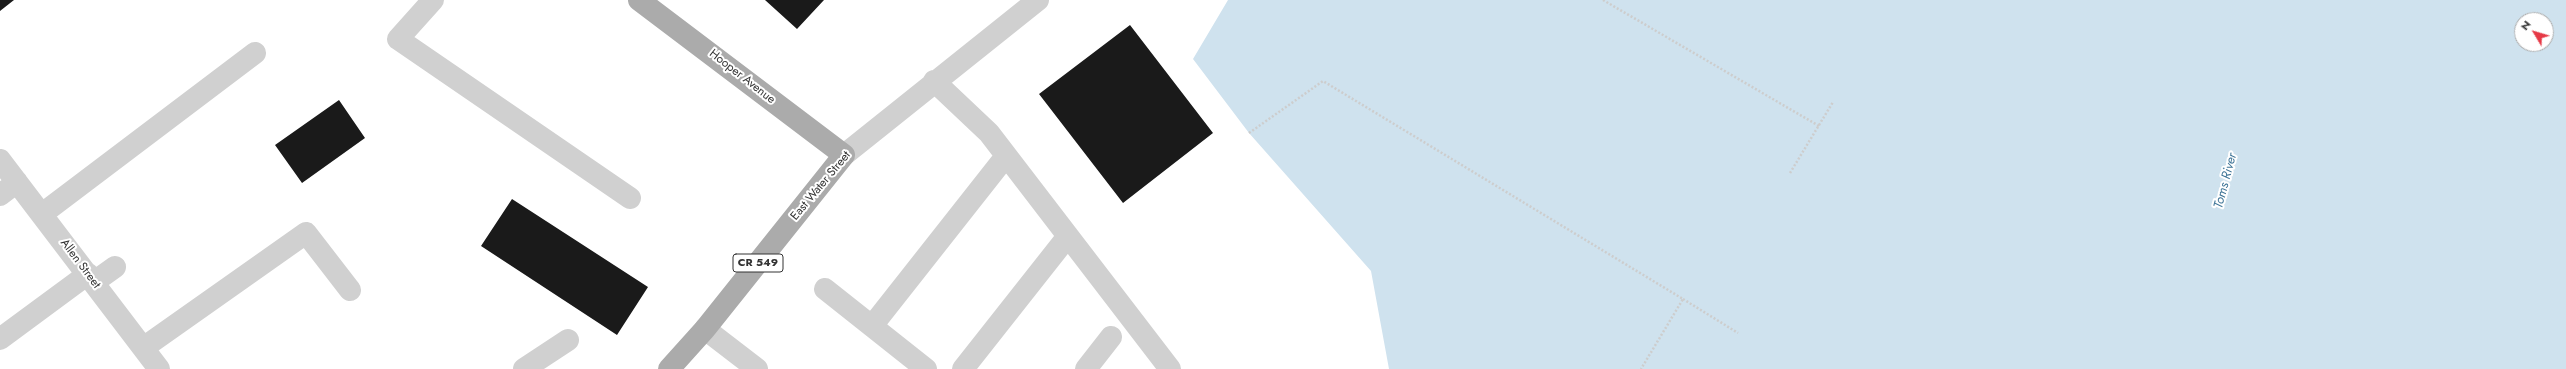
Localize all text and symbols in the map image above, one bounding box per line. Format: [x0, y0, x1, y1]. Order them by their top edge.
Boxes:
north arrow [2514, 12, 2554, 52]
text: N [2516, 17, 2534, 34]
street label: Hooper Avenue [706, 47, 778, 107]
street label: East Water Street [788, 149, 854, 223]
water label: Toms River [2211, 152, 2241, 210]
street label: Allen Street [57, 236, 103, 292]
road number: CR 549 [733, 254, 783, 272]

